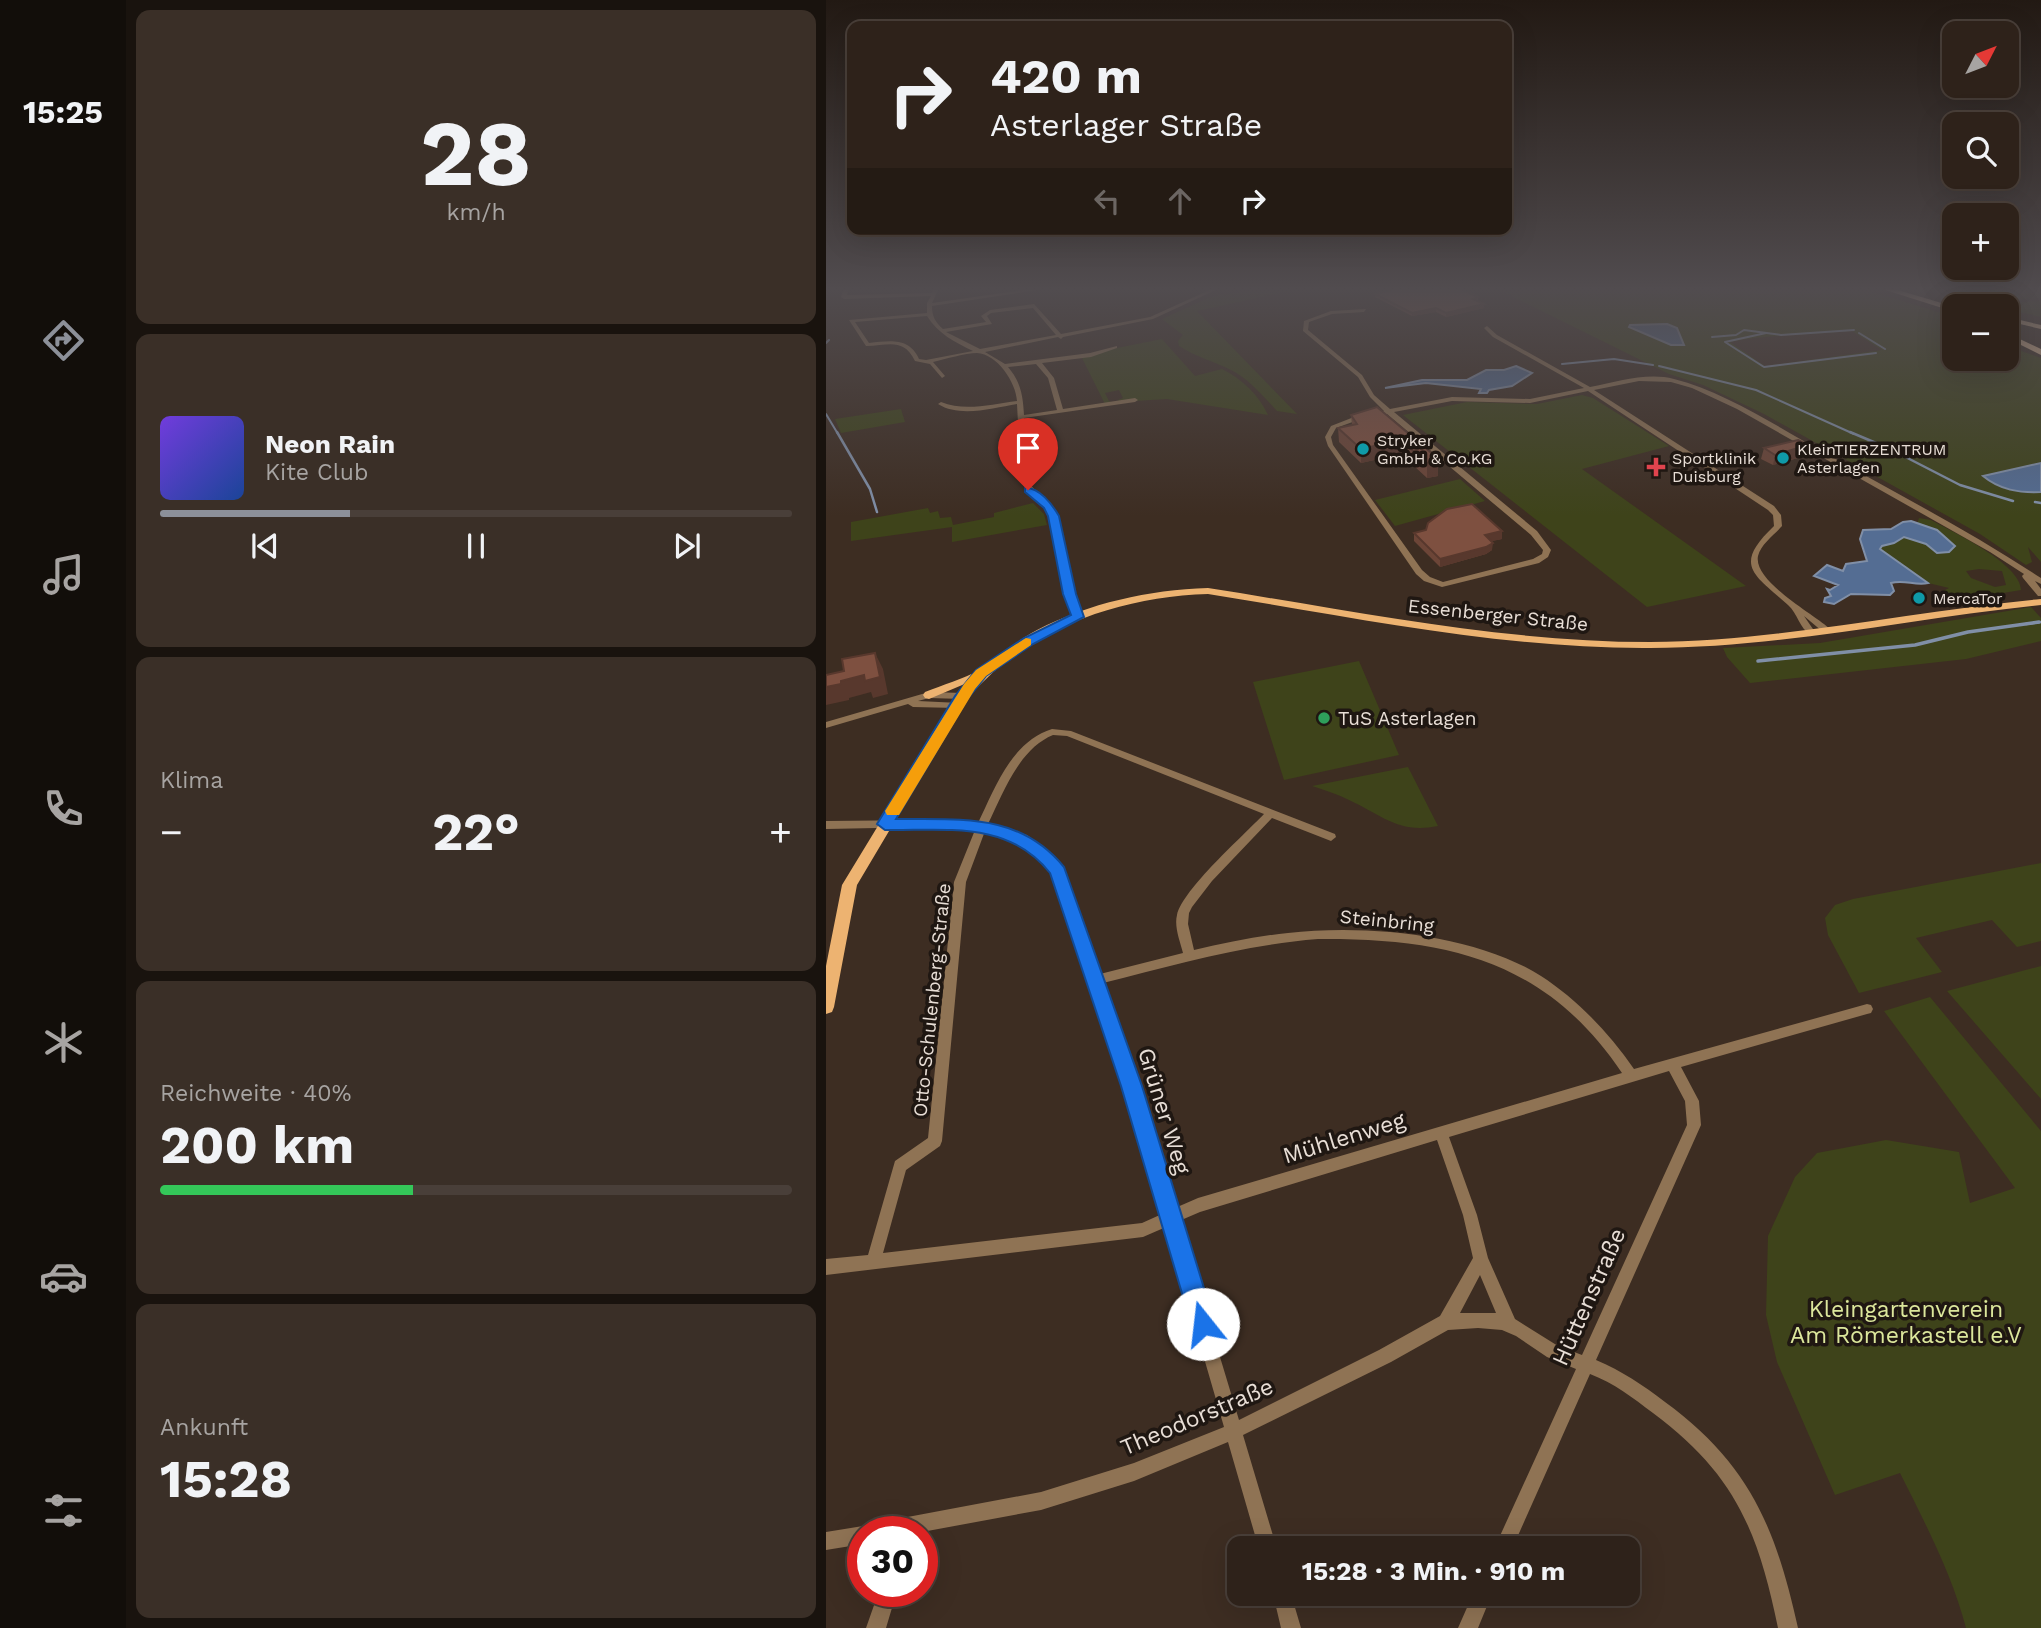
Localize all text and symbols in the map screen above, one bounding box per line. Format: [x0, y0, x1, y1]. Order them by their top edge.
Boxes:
north arrow [1942, 21, 2020, 98]
map controls [1942, 21, 2019, 371]
text: 420 m [990, 47, 1142, 105]
icon: right [875, 49, 966, 140]
text: 15:25 [23, 93, 103, 131]
text: 28 [420, 100, 532, 207]
text: Asterlager Straße [990, 106, 1262, 144]
button: search [1942, 112, 2019, 189]
icon: left [1088, 182, 1126, 220]
icon: ahead [1161, 182, 1199, 220]
icon: right [1234, 182, 1272, 220]
text: km/h [446, 199, 506, 226]
button: + [1942, 203, 2019, 280]
button: − [1942, 294, 2019, 371]
icon: directions [39, 316, 88, 365]
pin [998, 418, 1058, 490]
text: Neon Rain [265, 429, 395, 459]
icon: arrive [1009, 429, 1047, 467]
place label: Stryker GmbH & Co.KG [1377, 431, 1492, 468]
place label: KleinTIERZENTRUM Asterlagen [1797, 440, 1947, 477]
marker: Stryker GmbH & Co.KG [1355, 441, 1371, 457]
place label: Sportklinik Duisburg [1672, 449, 1756, 486]
marker: KleinTIERZENTRUM Asterlagen [1775, 450, 1791, 466]
marker: Sportklinik Duisburg [1646, 457, 1666, 477]
text: Kite Club [265, 459, 368, 486]
icon: previous [246, 527, 284, 565]
icon: pause [457, 527, 495, 565]
icon: next [668, 527, 706, 565]
icon: music [39, 550, 88, 599]
place label: MercaTor [1933, 589, 2003, 608]
marker: MercaTor [1911, 590, 1927, 606]
street label: Essenberger Straße [1407, 594, 1589, 636]
place label: TuS Asterlagen [1338, 707, 1476, 730]
marker: TuS Asterlagen [1316, 710, 1332, 726]
text: Klima [160, 767, 223, 794]
icon: phone [39, 784, 88, 833]
text: 22° [432, 802, 520, 863]
text: − [160, 810, 183, 854]
text: + [769, 810, 792, 854]
street label: Otto-Schulenberg-Straße [908, 882, 956, 1118]
street label: Steinbring [1339, 905, 1436, 937]
icon: climate [39, 1018, 88, 1067]
street label: Grüner Weg [1132, 1045, 1196, 1178]
text: Reichweite · 40% [160, 1080, 351, 1107]
street label: Mühlenweg [1280, 1106, 1409, 1169]
text: 200 km [160, 1115, 354, 1176]
street label: Hüttenstraße [1547, 1224, 1631, 1370]
icon: car [39, 1252, 88, 1301]
position arrow [1166, 1287, 1240, 1361]
park label: Kleingartenverein Am Römerkastell e.V [1790, 1296, 2022, 1349]
street label: Theodorstraße [1117, 1373, 1277, 1461]
text: Ankunft [160, 1414, 248, 1441]
text: 15:28 [160, 1449, 292, 1510]
icon: filters [39, 1486, 88, 1535]
speed limit sign: 30 [847, 1516, 938, 1607]
text: 15:28 · 3 Min. · 910 m [1302, 1556, 1565, 1586]

